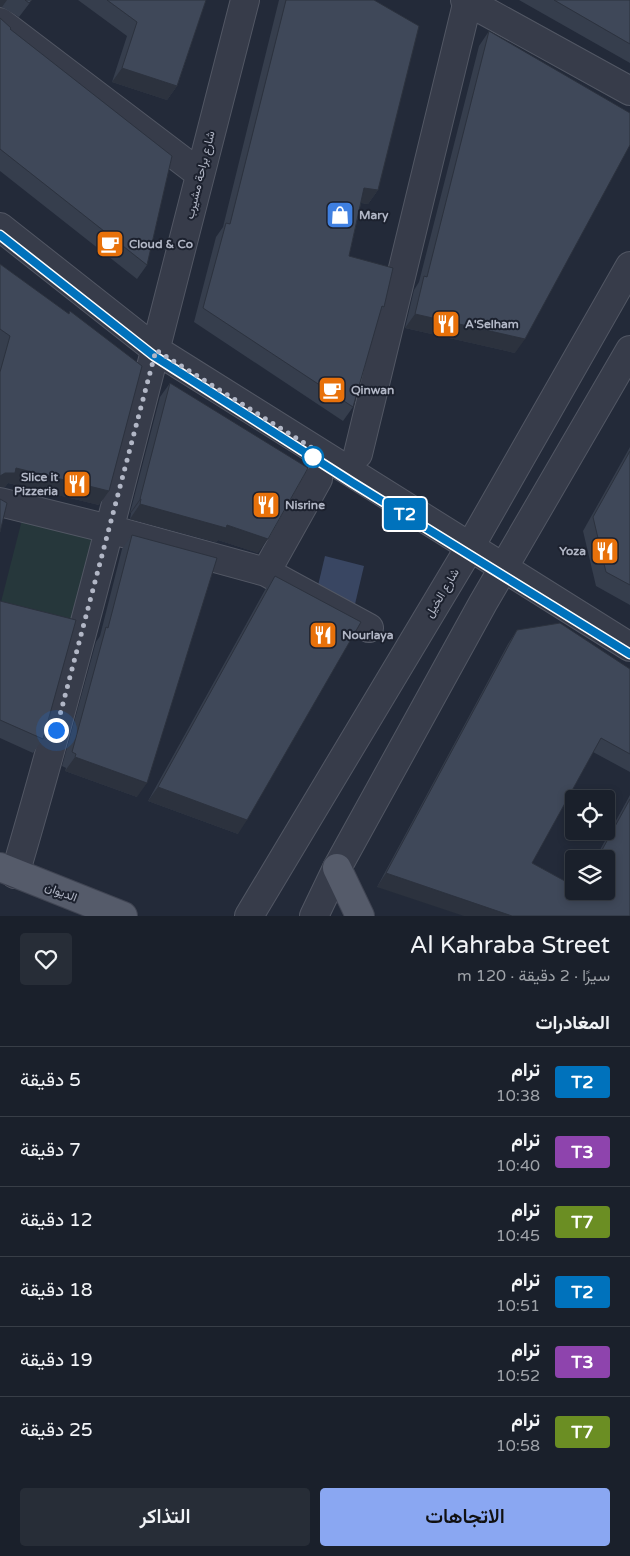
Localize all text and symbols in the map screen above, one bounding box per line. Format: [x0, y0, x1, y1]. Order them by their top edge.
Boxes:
street label: شارع براحة مشيرب [182, 130, 220, 221]
shop icon: Mary [325, 200, 355, 230]
place label: Mary [359, 208, 389, 223]
cafe icon: Cloud & Co [95, 229, 125, 259]
place label: Cloud & Co [129, 237, 193, 251]
restaurant icon: A'Selham [431, 309, 461, 339]
place label: A'Selham [465, 317, 519, 331]
cafe icon: Qinwan [317, 375, 347, 405]
place label: Qinwan [351, 383, 394, 397]
unlabelled marker [302, 446, 324, 468]
restaurant icon: Slice it Pizzeria [62, 469, 92, 499]
place label: Slice it Pizzeria [14, 470, 58, 498]
restaurant icon: Nisrine [251, 490, 281, 520]
place label: Nisrine [285, 498, 325, 512]
line badge: T2 [382, 498, 428, 530]
text: T2 [394, 503, 416, 525]
restaurant icon: Yoza [590, 536, 620, 566]
place label: Yoza [559, 544, 586, 558]
street label: شارع الخيل [422, 566, 464, 621]
restaurant icon: Nourlaya [308, 620, 338, 650]
place label: Nourlaya [342, 628, 394, 643]
your location [44, 718, 69, 743]
map controls [565, 790, 615, 900]
button: locate [565, 790, 615, 840]
button: layers [565, 850, 615, 900]
street label: الديوان [43, 880, 79, 905]
text: Al Kahraba Street [410, 931, 610, 960]
button: heart [20, 933, 72, 985]
text: سيرًا · 2 دقيقة · 120 m [457, 966, 610, 986]
text: المغادرات [535, 1012, 610, 1034]
text: ترام [511, 1059, 540, 1081]
text: 5 دقيقة [20, 1069, 81, 1091]
text: T2 [571, 1071, 594, 1093]
text: 10:38 [496, 1086, 540, 1106]
text: ترام [511, 1129, 540, 1151]
text: 7 دقيقة [20, 1139, 81, 1161]
text: T3 [571, 1141, 594, 1163]
text: 10:40 [496, 1156, 540, 1176]
text: ترام [511, 1199, 540, 1221]
text: 12 دقيقة [20, 1209, 93, 1231]
text: T7 [571, 1211, 594, 1233]
text: 10:45 [496, 1226, 540, 1246]
text: ترام [511, 1269, 540, 1291]
text: 18 دقيقة [20, 1279, 93, 1301]
text: T2 [571, 1281, 594, 1303]
text: 10:51 [496, 1296, 540, 1316]
text: ترام [511, 1339, 540, 1361]
text: 19 دقيقة [20, 1349, 93, 1371]
text: T3 [571, 1351, 594, 1373]
text: 10:52 [496, 1366, 540, 1386]
text: ترام [511, 1409, 540, 1431]
text: 25 دقيقة [20, 1419, 93, 1441]
text: T7 [571, 1421, 594, 1443]
text: 10:58 [496, 1436, 540, 1456]
button: التذاكر [20, 1488, 310, 1546]
button: الاتجاهات [320, 1488, 610, 1546]

